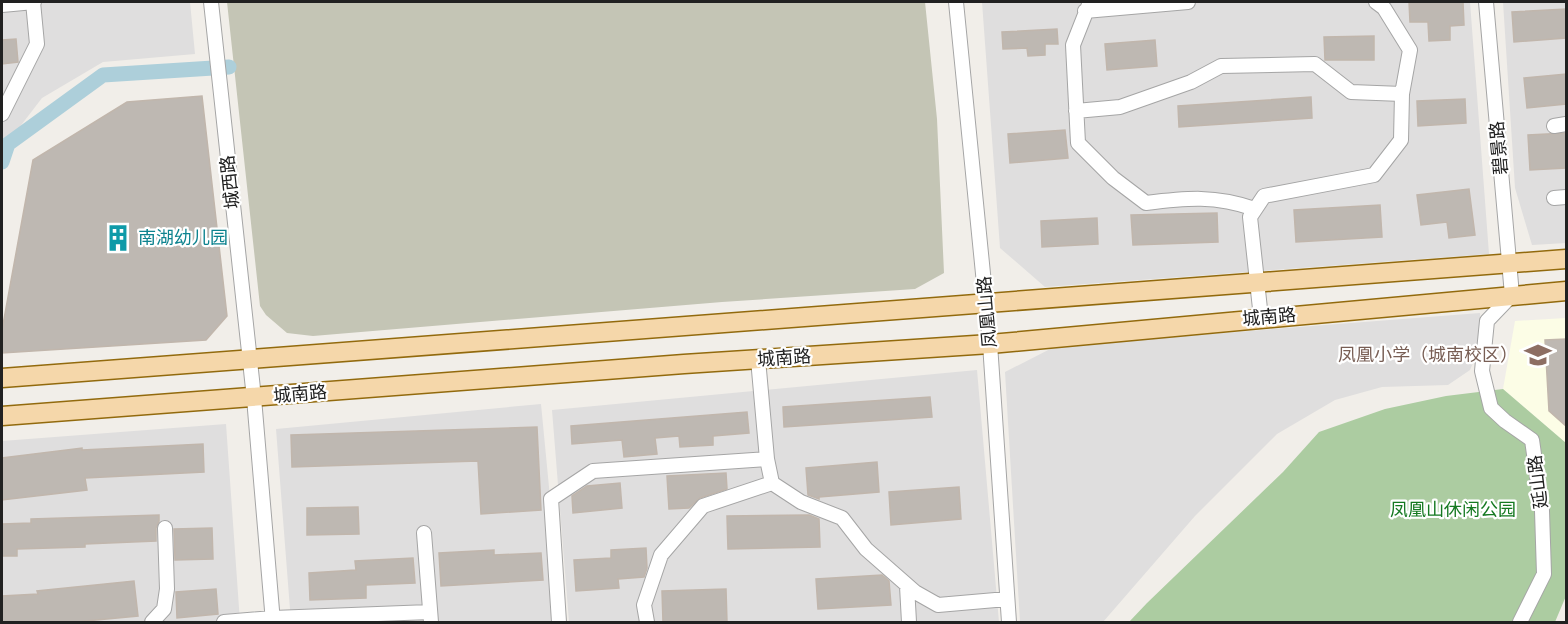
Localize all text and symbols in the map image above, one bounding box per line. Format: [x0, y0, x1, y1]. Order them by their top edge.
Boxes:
street label: 碧景路 [1487, 120, 1511, 176]
street label: 城西路 [217, 154, 243, 210]
building icon: 南湖幼儿园 [103, 223, 133, 253]
place label: 南湖幼儿园 [138, 228, 228, 248]
street label: 凤凰山路 [974, 275, 1000, 349]
street label: 城南路 [1241, 305, 1297, 329]
school or university icon: 凤凰小学（城南校区） [1523, 340, 1553, 370]
place label: 凤凰小学（城南校区） [1338, 345, 1518, 365]
street label: 城南路 [756, 346, 812, 370]
street label: 城南路 [272, 382, 328, 406]
street label: 延山路 [1525, 454, 1551, 510]
park label: 凤凰山休闲公园 [1390, 500, 1516, 520]

